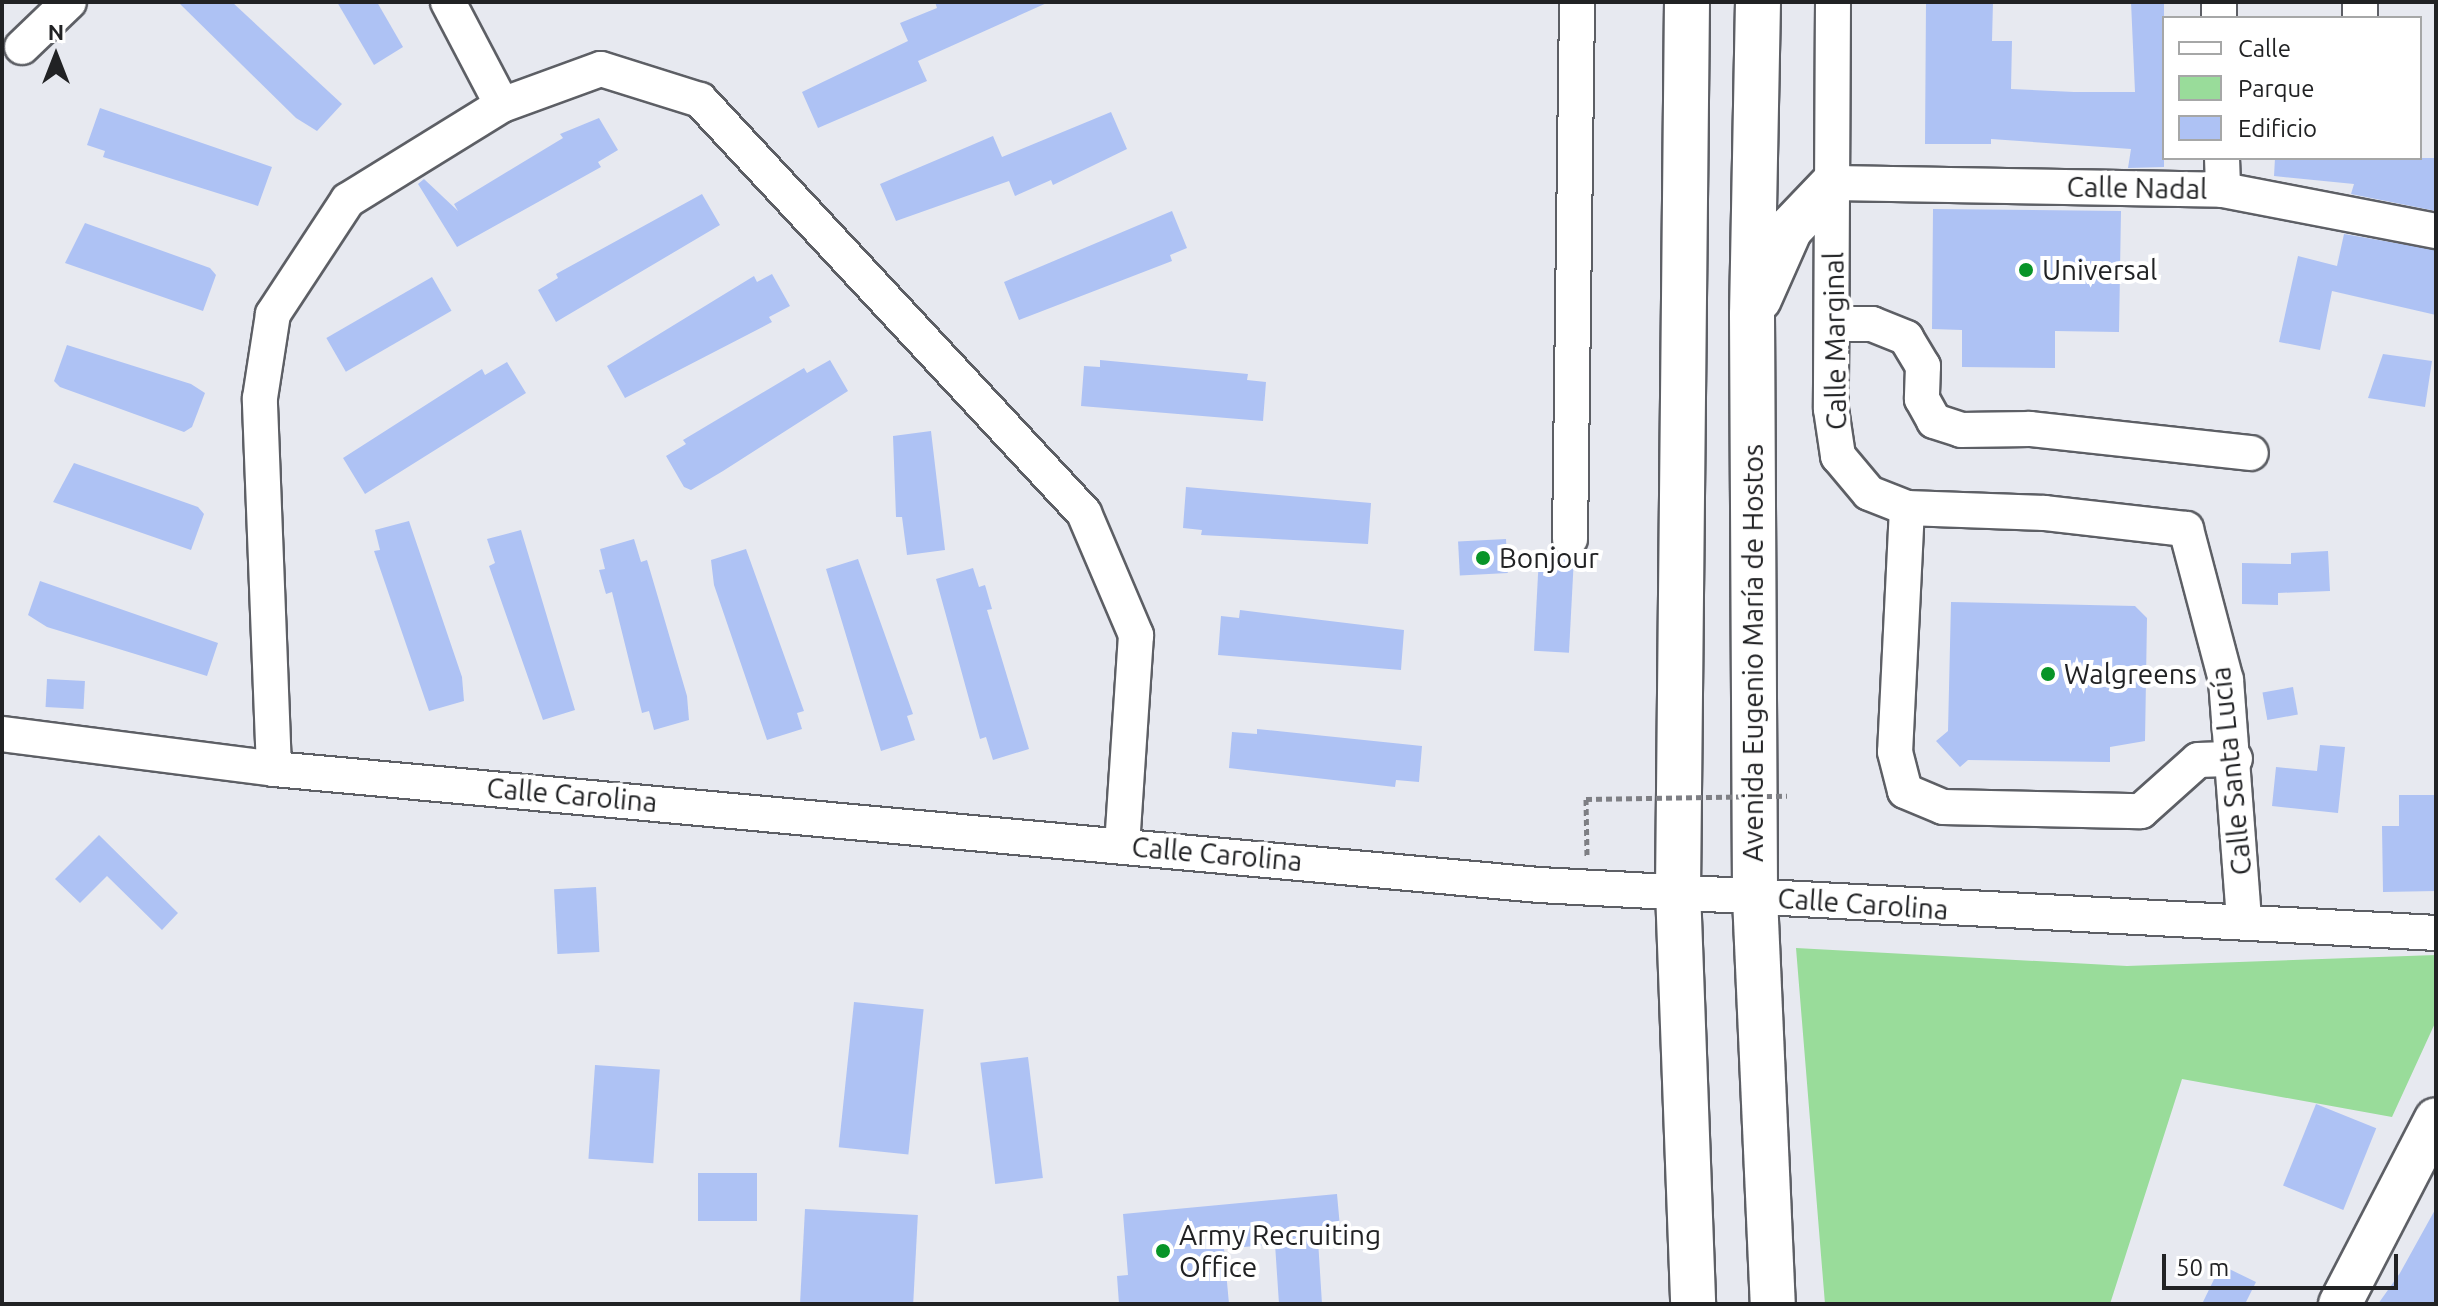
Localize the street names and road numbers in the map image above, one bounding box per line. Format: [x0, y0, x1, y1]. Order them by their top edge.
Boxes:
street label: Calle Nadal [2066, 170, 2208, 206]
street label: Calle Marginal [1817, 252, 1853, 430]
street label: Avenida Eugenio María de Hostos [1736, 444, 1770, 862]
street label: Calle Santa Lucía [2203, 665, 2259, 877]
street label: Calle Carolina [485, 771, 659, 819]
street label: Calle Carolina [1130, 830, 1304, 878]
street label: Calle Carolina [1776, 881, 1950, 927]

